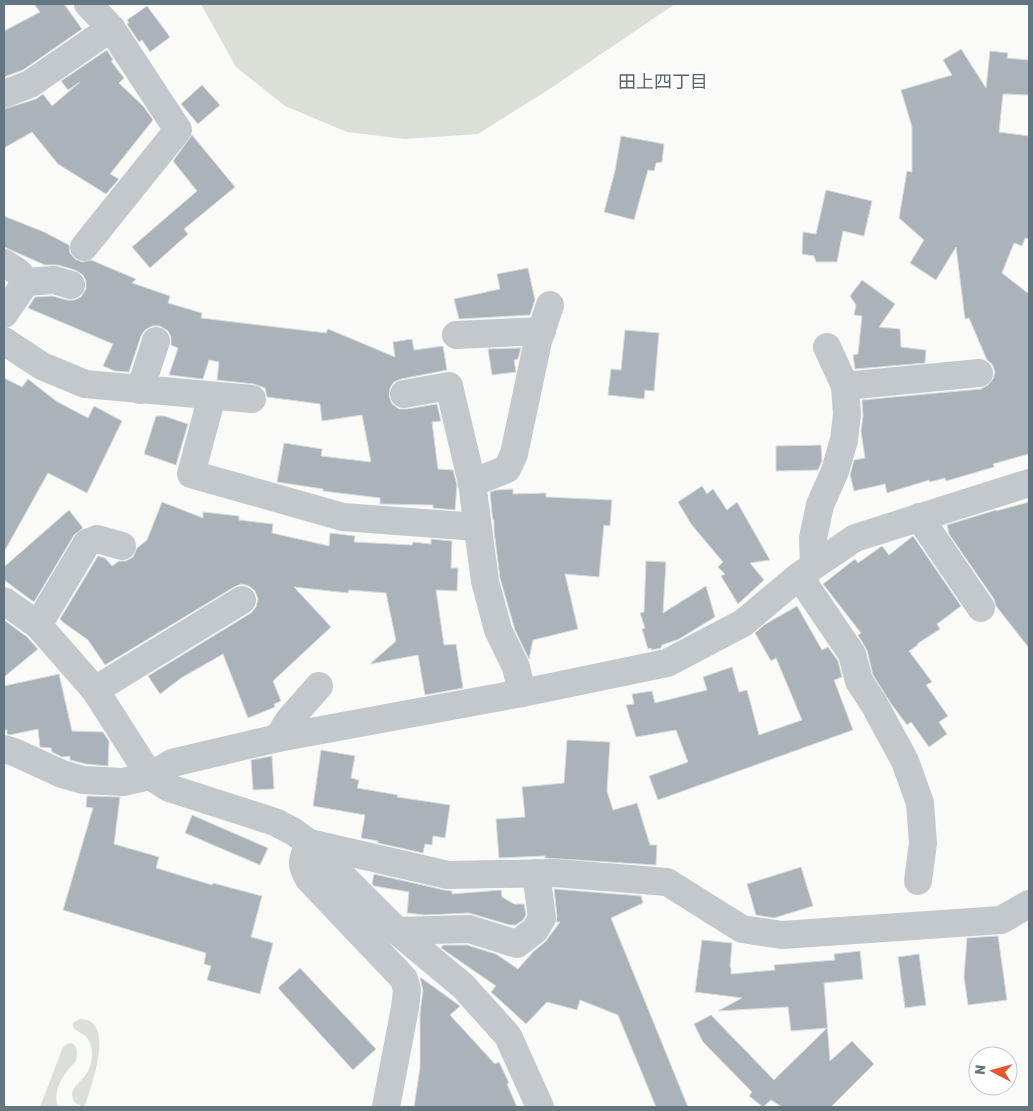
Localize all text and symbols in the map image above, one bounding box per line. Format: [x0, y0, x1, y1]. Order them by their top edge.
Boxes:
district label: 田上四丁目 [618, 71, 708, 93]
north arrow [968, 1046, 1018, 1096]
text: N [972, 1064, 990, 1076]

